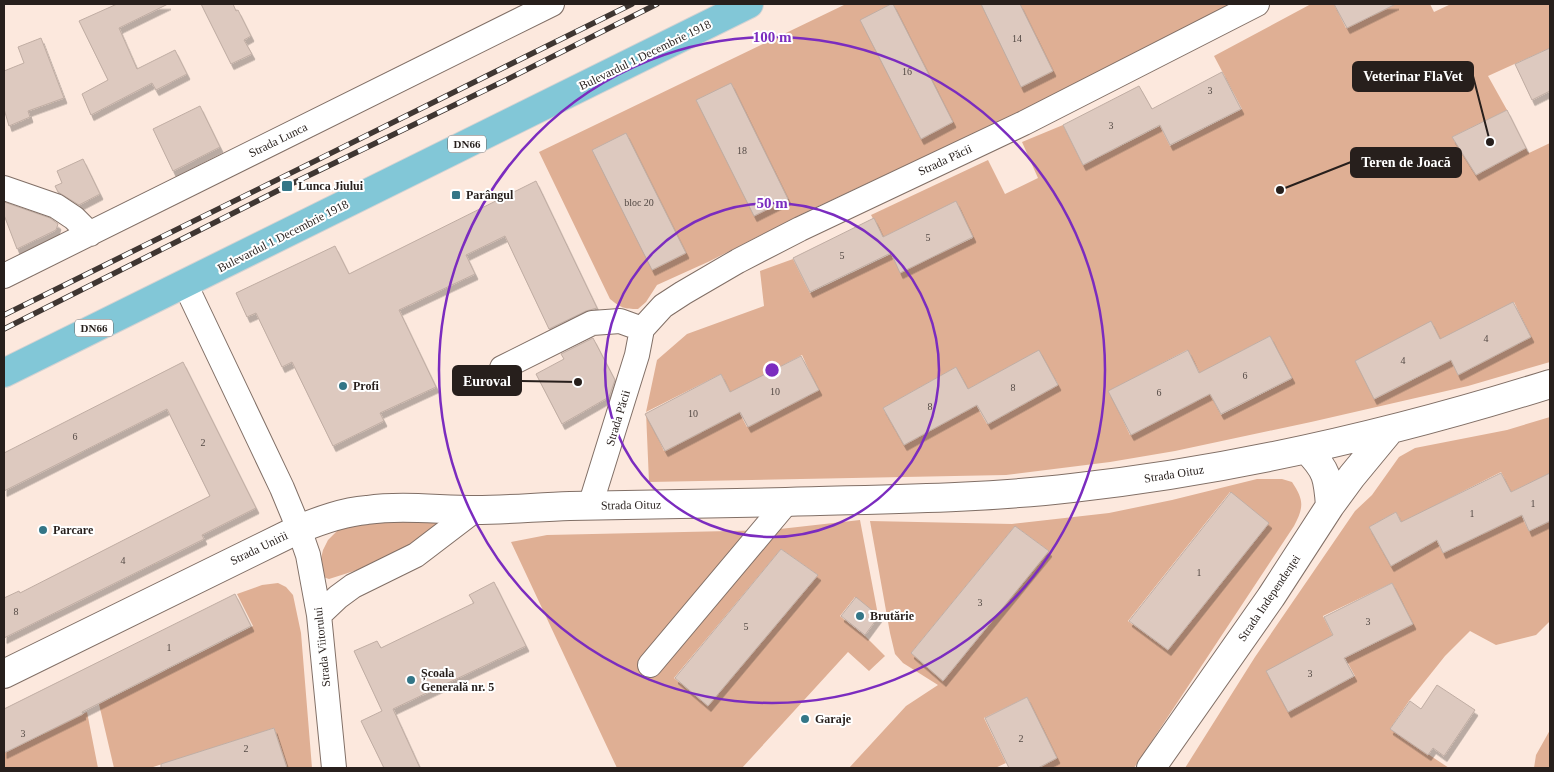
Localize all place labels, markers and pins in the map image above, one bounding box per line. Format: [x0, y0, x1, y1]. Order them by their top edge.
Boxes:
callout: Veterinar FlaVet [1353, 62, 1473, 91]
callout: Teren de Joacă [1351, 148, 1461, 177]
marker: Lunca Jiului [280, 179, 294, 193]
place label: Lunca Jiului [298, 179, 364, 193]
place label: Parângul [466, 188, 514, 202]
marker: Parângul [450, 189, 462, 201]
centre of rings [763, 361, 781, 379]
callout: Euroval [453, 366, 521, 395]
place label: Profi [353, 379, 379, 393]
marker: Profi [337, 380, 349, 392]
place label: Parcare [53, 523, 94, 537]
marker: Parcare [37, 524, 49, 536]
place label: Brutărie [870, 609, 915, 623]
marker: Brutărie [854, 610, 866, 622]
place label: Școala Generală nr. 5 [421, 666, 494, 694]
marker: Școala Generală nr. 5 [405, 674, 417, 686]
place label: Garaje [815, 712, 852, 726]
marker: Garaje [799, 713, 811, 725]

